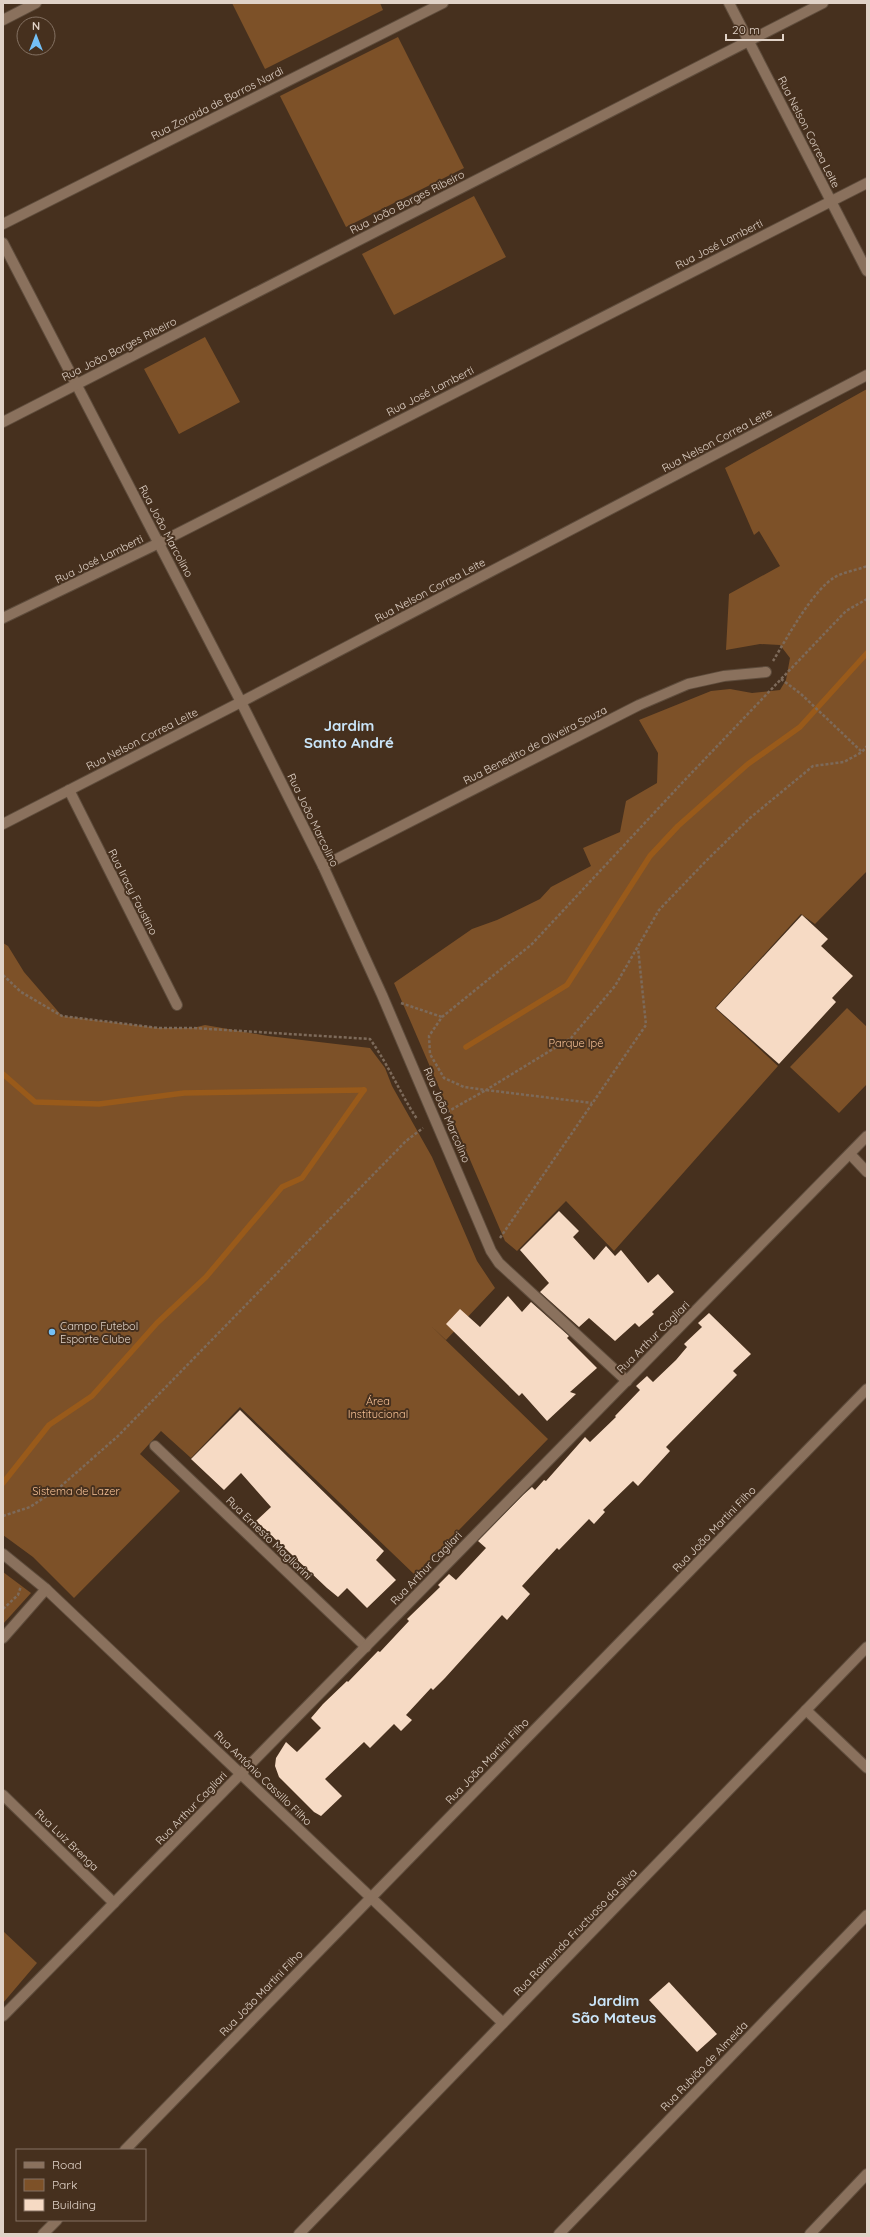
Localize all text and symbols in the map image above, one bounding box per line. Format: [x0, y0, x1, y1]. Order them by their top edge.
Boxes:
north arrow [16, 16, 56, 56]
scale bar [726, 16, 783, 42]
text: N [32, 19, 40, 33]
text: 20 m [732, 22, 760, 37]
street label: Rua Zoraida de Barros Nardi [148, 63, 286, 143]
street label: Rua Nelson Correa Leite [775, 74, 843, 190]
street label: Rua João Borges Ribeiro [347, 167, 467, 237]
street label: Rua José Lamberti [673, 216, 765, 272]
street label: Rua João Borges Ribeiro [59, 314, 179, 384]
street label: Rua José Lamberti [384, 363, 476, 419]
street label: Rua Nelson Correa Leite [659, 405, 775, 475]
street label: Rua João Marcolino [136, 482, 196, 580]
street label: Rua José Lamberti [53, 532, 145, 586]
street label: Rua Nelson Correa Leite [372, 555, 488, 625]
street label: Rua Benedito de Oliveira Souza [461, 702, 609, 788]
street label: Rua Nelson Correa Leite [84, 705, 200, 773]
district label: Jardim Santo André [304, 716, 394, 752]
street label: Rua João Marcolino [284, 771, 342, 869]
street label: Rua Iracy Faustino [105, 847, 161, 938]
park label: Parque Ipê [549, 1036, 603, 1050]
street label: Rua João Marcolino [421, 1065, 474, 1165]
street label: Rua Arthur Cagliari [614, 1298, 692, 1376]
place label: Campo Futebol Esporte Clube [60, 1319, 138, 1346]
marker: Campo Futebol Esporte Clube [47, 1327, 57, 1337]
park label: Área Institucional [348, 1394, 408, 1421]
street label: Rua João Martini Filho [669, 1483, 759, 1575]
park label: Sistema de Lazer [32, 1484, 120, 1498]
street label: Rua Ernesto Magliorini [223, 1493, 315, 1583]
street label: Rua Arthur Cagliari [387, 1528, 465, 1608]
street label: Rua João Martini Filho [442, 1715, 532, 1807]
street label: Rua Antônio Cassillo Filho [211, 1728, 315, 1829]
street label: Rua Arthur Cagliari [152, 1768, 230, 1848]
street label: Rua Luiz Brenga [32, 1806, 102, 1874]
street label: Rua Raimundo Fructuoso da Silva [510, 1865, 640, 1999]
street label: Rua João Martini Filho [216, 1947, 306, 2039]
district label: Jardim São Mateus [572, 1991, 656, 2027]
street label: Rua Rubião de Almeida [657, 2018, 751, 2114]
legend [16, 2149, 146, 2221]
text: Road [52, 2157, 82, 2172]
text: Park [52, 2177, 77, 2192]
text: Building [52, 2197, 96, 2212]

